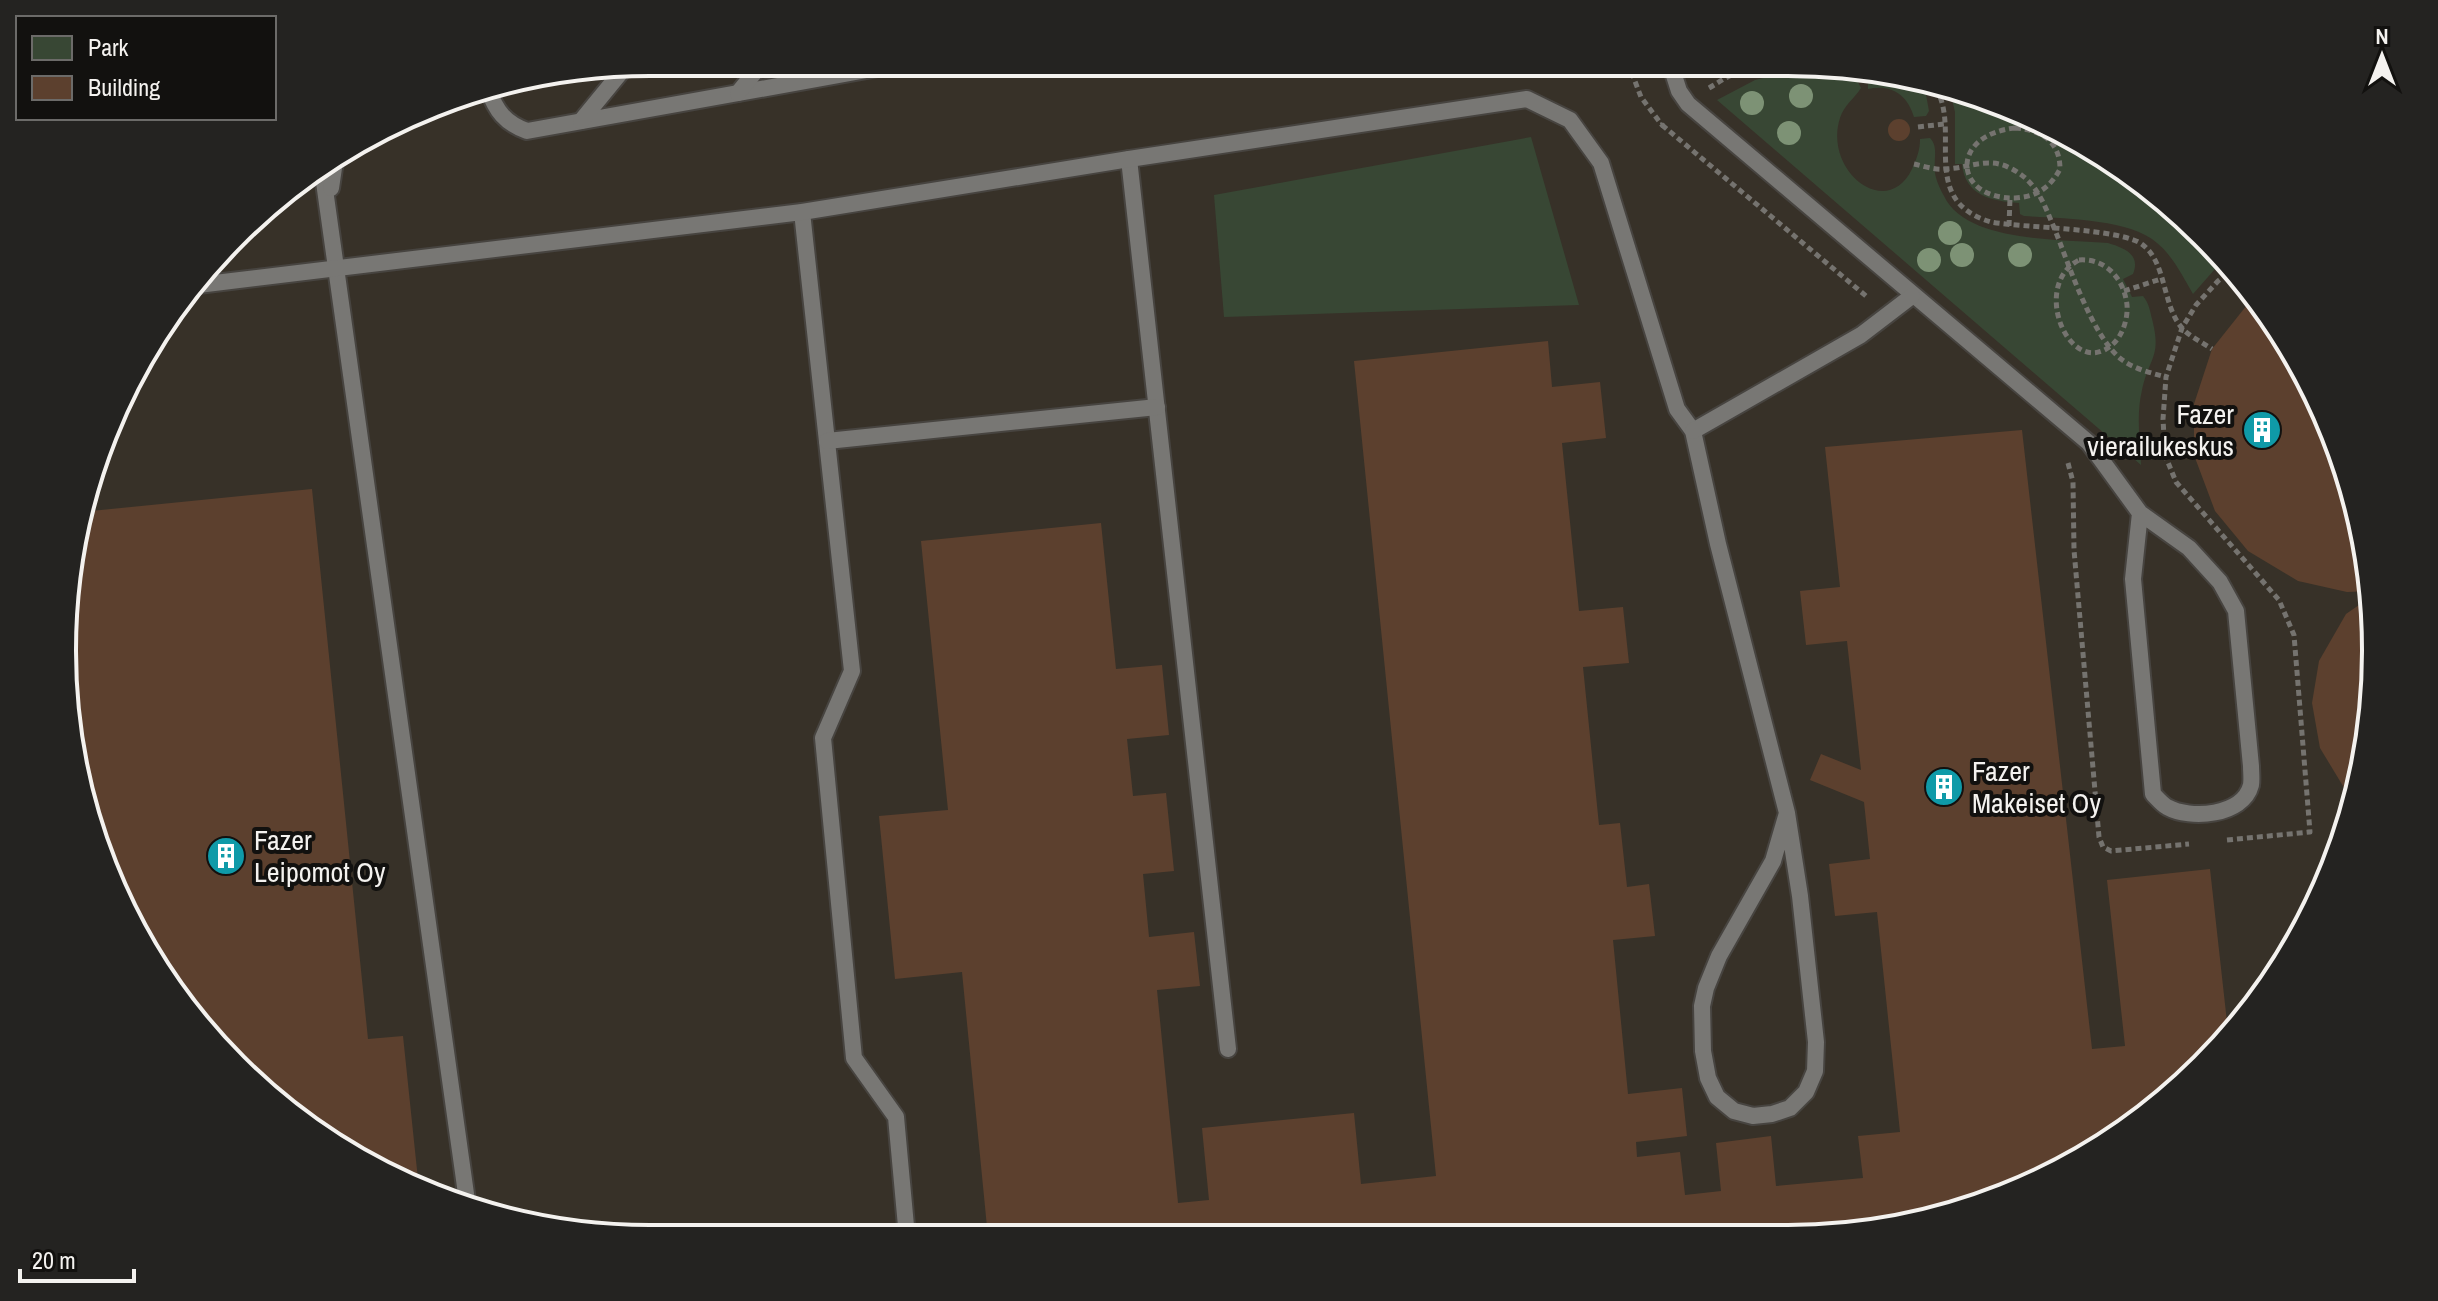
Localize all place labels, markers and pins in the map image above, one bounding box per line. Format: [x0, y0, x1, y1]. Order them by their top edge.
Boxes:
place label: Fazer vierailukeskus [2087, 395, 2234, 465]
building icon: Fazer vierailukeskus [2241, 409, 2283, 451]
place label: Fazer Makeiset Oy [1972, 752, 2101, 822]
building icon: Fazer Makeiset Oy [1923, 766, 1965, 808]
place label: Fazer Leipomot Oy [254, 821, 386, 891]
building icon: Fazer Leipomot Oy [205, 835, 247, 877]

